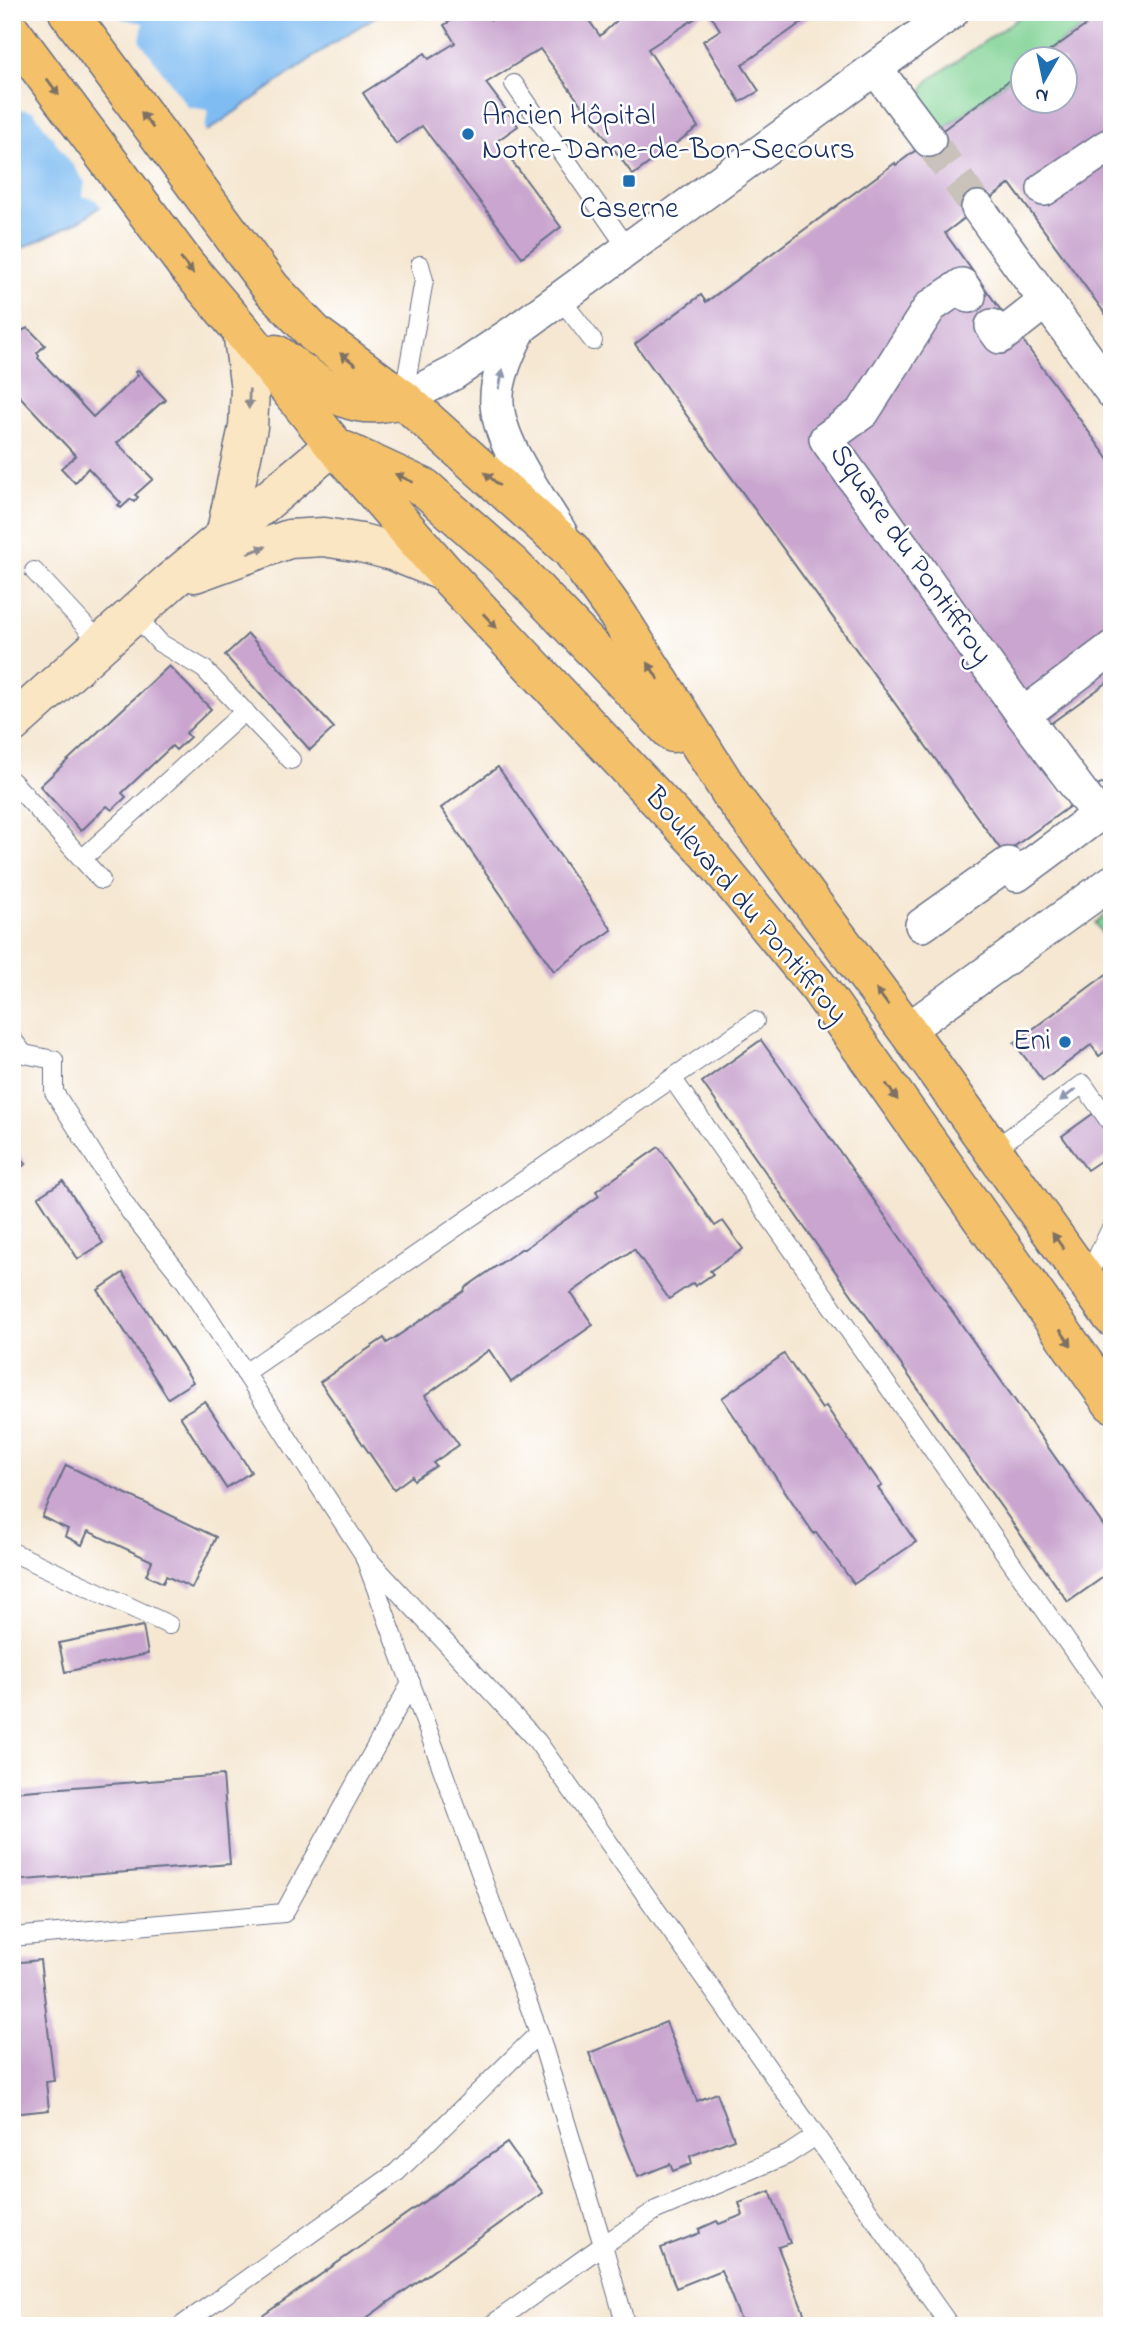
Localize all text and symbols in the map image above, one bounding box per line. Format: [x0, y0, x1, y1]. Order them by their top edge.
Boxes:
north arrow [1009, 46, 1078, 116]
one-way arrow [46, 78, 60, 96]
text: N [1033, 80, 1050, 109]
place label: Ancien Hôpital Notre-Dame-de-Bon-Secours [482, 95, 855, 173]
one-way arrow [141, 111, 155, 129]
marker: Ancien Hôpital Notre-Dame-de-Bon-Secours [460, 126, 476, 142]
marker: Caserne [621, 173, 637, 189]
place label: Caserne [580, 188, 679, 232]
one-way arrow [179, 257, 194, 274]
one-way arrow [339, 352, 357, 366]
one-way arrow [495, 368, 506, 390]
one-way arrow [244, 388, 255, 410]
street label: Square du Pontiffroy [817, 436, 1003, 674]
one-way arrow [483, 471, 501, 487]
one-way arrow [394, 472, 414, 484]
one-way arrow [246, 545, 267, 556]
one-way arrow [482, 613, 499, 630]
one-way arrow [647, 661, 660, 680]
street label: Boulevard du Pontiffroy [632, 777, 858, 1034]
one-way arrow [876, 988, 890, 1006]
place label: Eni [1013, 1020, 1051, 1064]
marker: Eni [1057, 1034, 1073, 1050]
one-way arrow [885, 1083, 899, 1101]
one-way arrow [1060, 1087, 1078, 1102]
one-way arrow [1051, 1232, 1065, 1250]
one-way arrow [1059, 1329, 1073, 1347]

